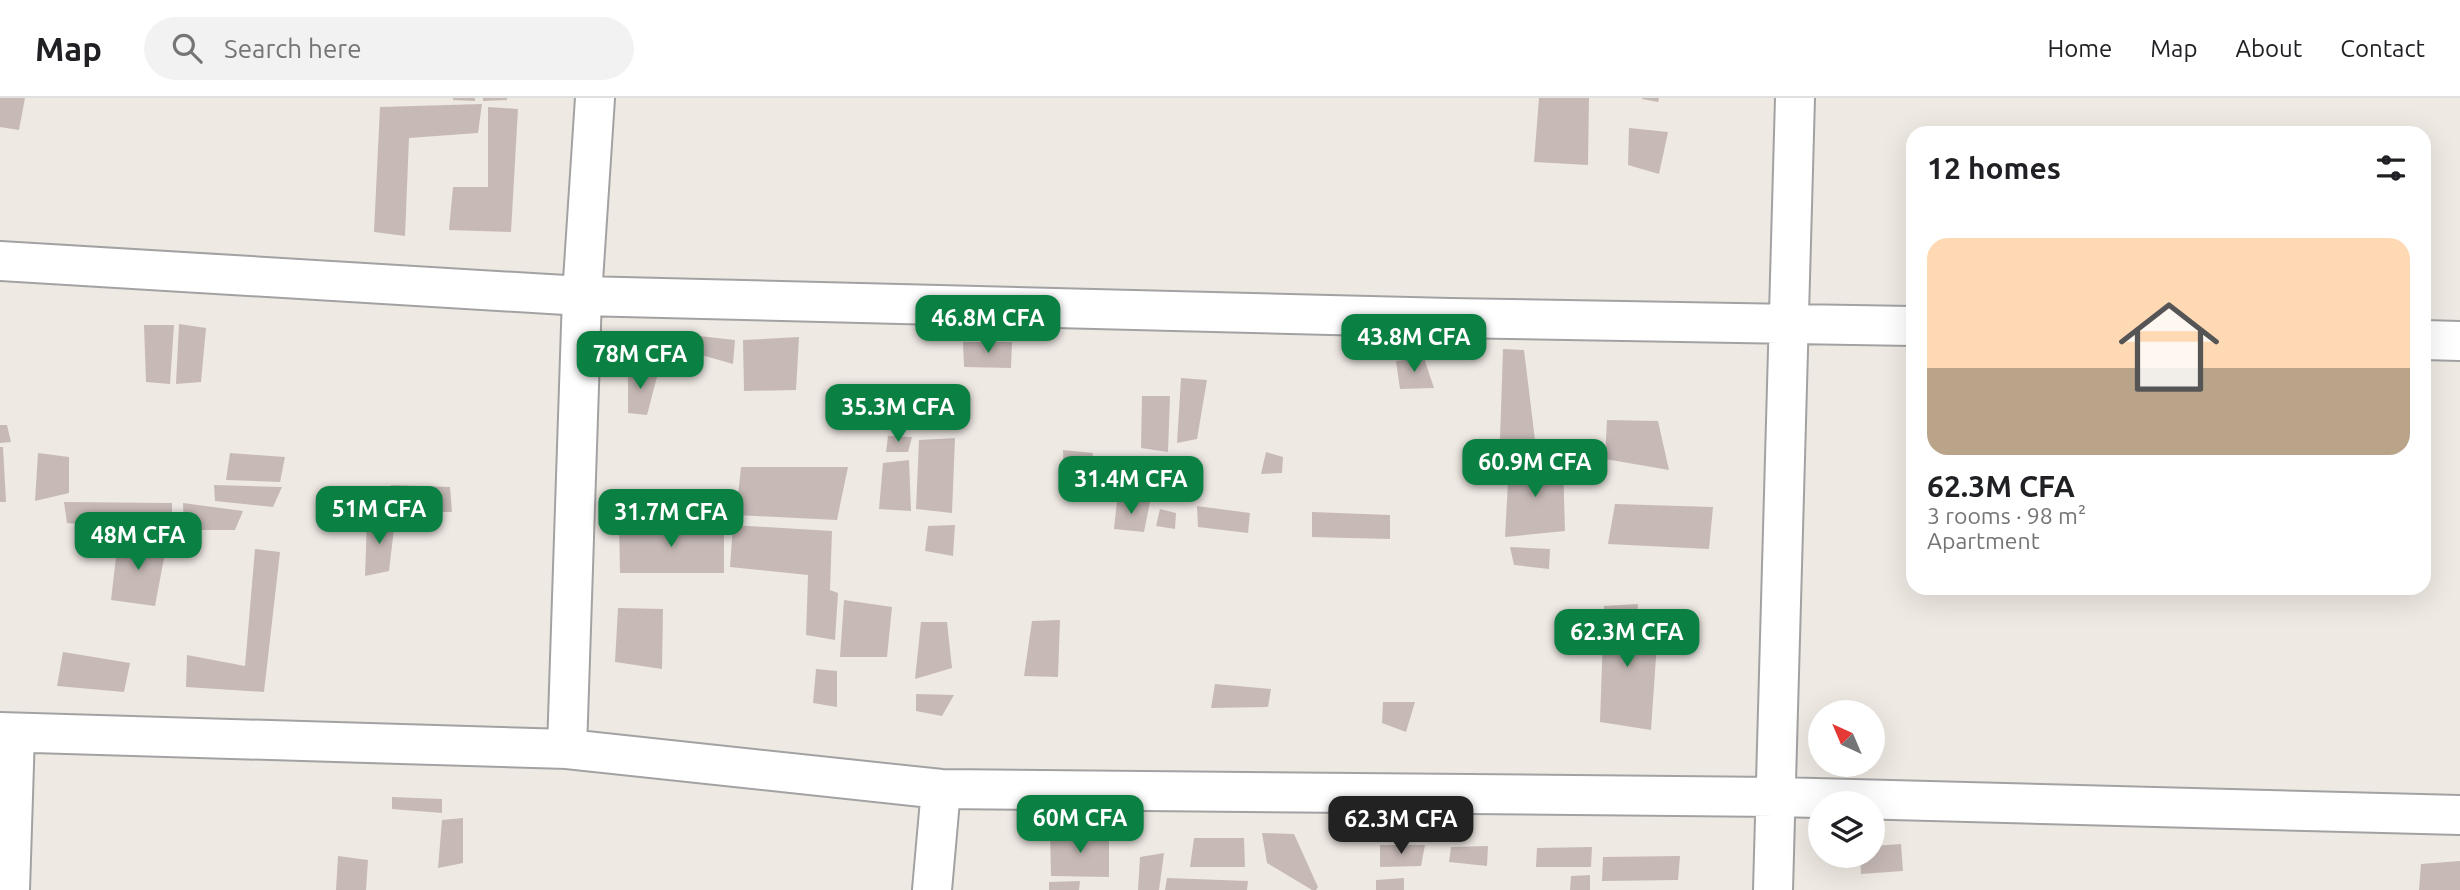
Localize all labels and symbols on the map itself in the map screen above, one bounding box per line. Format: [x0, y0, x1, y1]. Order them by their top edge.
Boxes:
pin: 46.8M CFA [908, 296, 1068, 355]
pin: 43.8M CFA [1334, 314, 1494, 374]
pin: 78M CFA [575, 331, 705, 391]
pin: 35.3M CFA [818, 384, 978, 444]
pin: 60.9M CFA [1455, 440, 1615, 499]
pin: 31.4M CFA [1051, 456, 1211, 516]
pin: 51M CFA [314, 486, 444, 546]
pin: 31.7M CFA [591, 490, 751, 549]
pin: 48M CFA [73, 512, 203, 572]
pin: 62.3M CFA [1547, 610, 1707, 669]
north arrow [1808, 700, 1885, 777]
pin: 60M CFA [1015, 796, 1145, 855]
pin: 62.3M CFA [1321, 796, 1481, 856]

